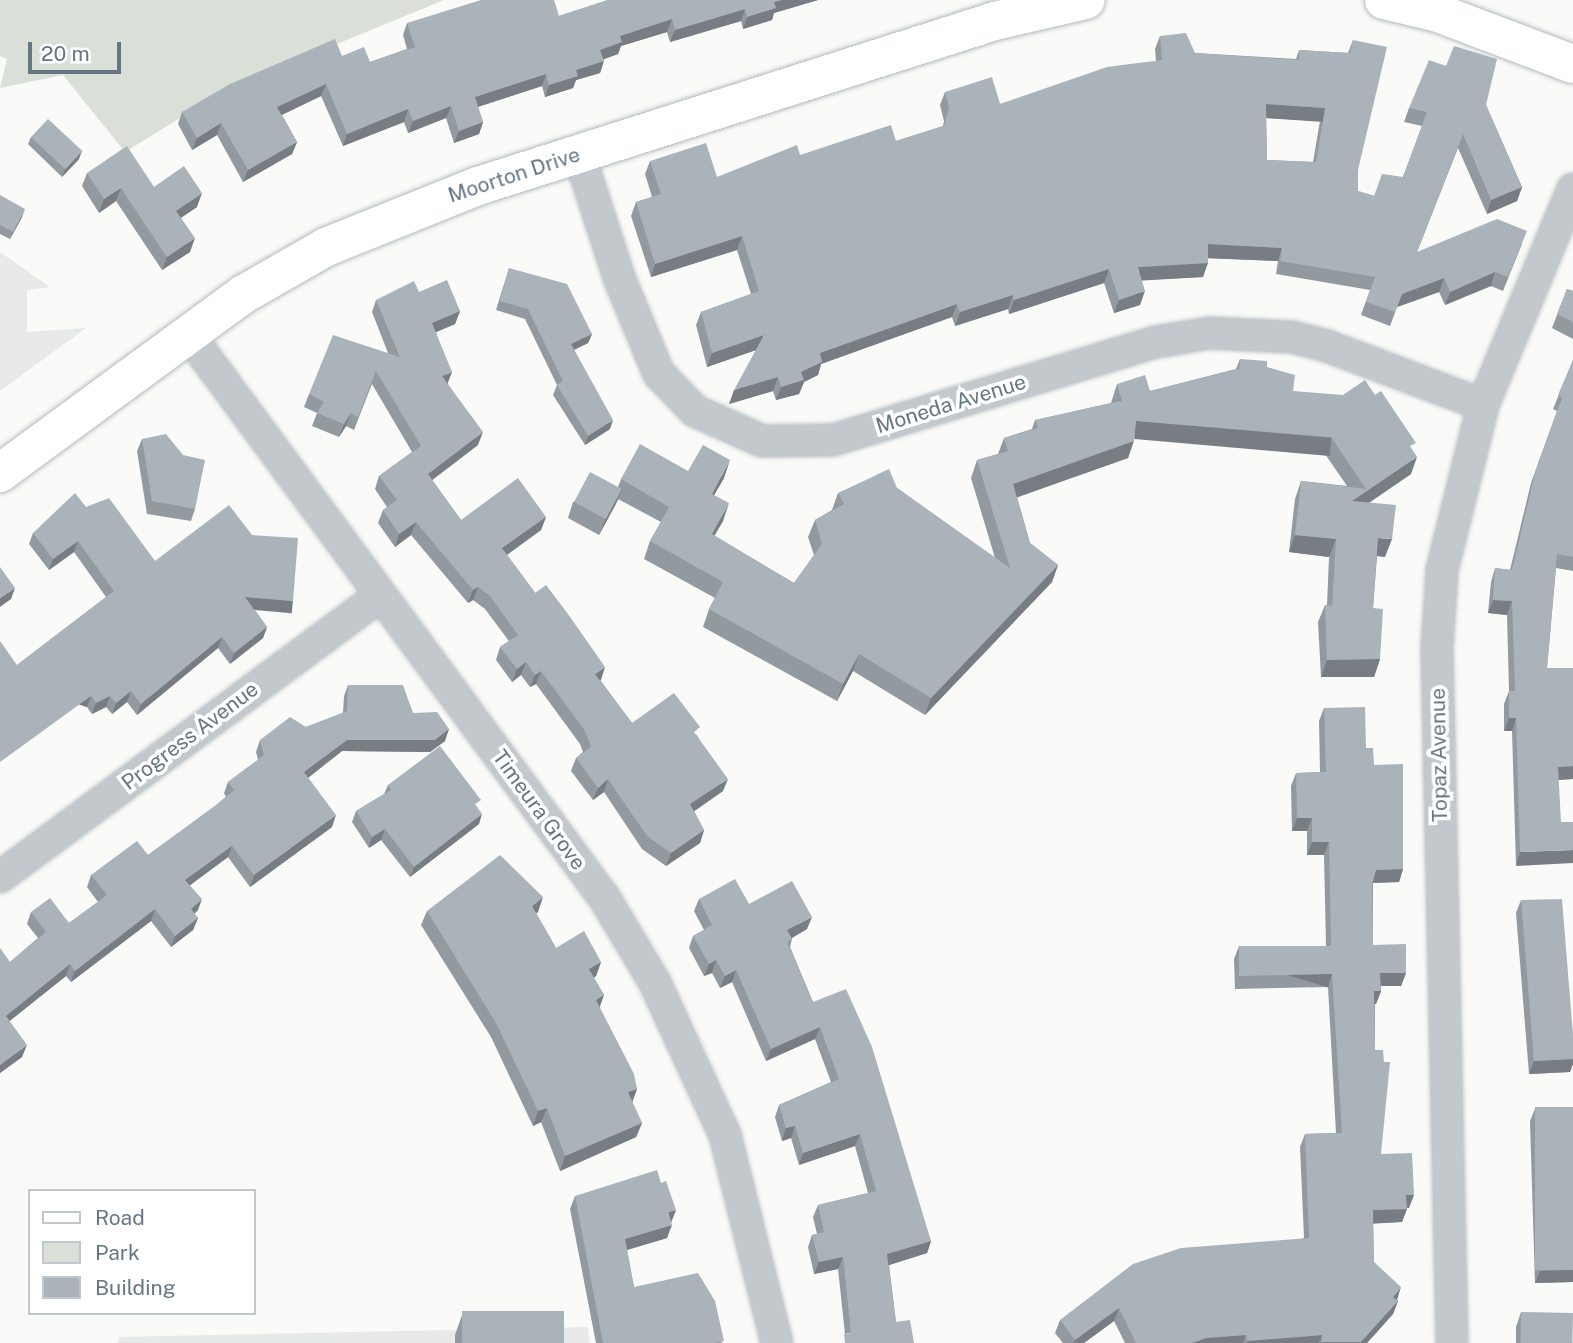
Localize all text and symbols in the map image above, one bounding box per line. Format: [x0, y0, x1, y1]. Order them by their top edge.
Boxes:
scale bar [32, 28, 124, 72]
text: 20 m [41, 41, 90, 66]
street label: Moorton Drive [445, 142, 583, 208]
street label: Moneda Avenue [873, 369, 1029, 439]
street label: Progress Avenue [117, 676, 263, 796]
street label: Topaz Avenue [1425, 688, 1453, 822]
street label: Timeura Grove [487, 745, 591, 875]
legend [28, 1189, 256, 1315]
text: Road [95, 1205, 145, 1230]
text: Park [95, 1240, 140, 1265]
text: Building [95, 1275, 176, 1300]

